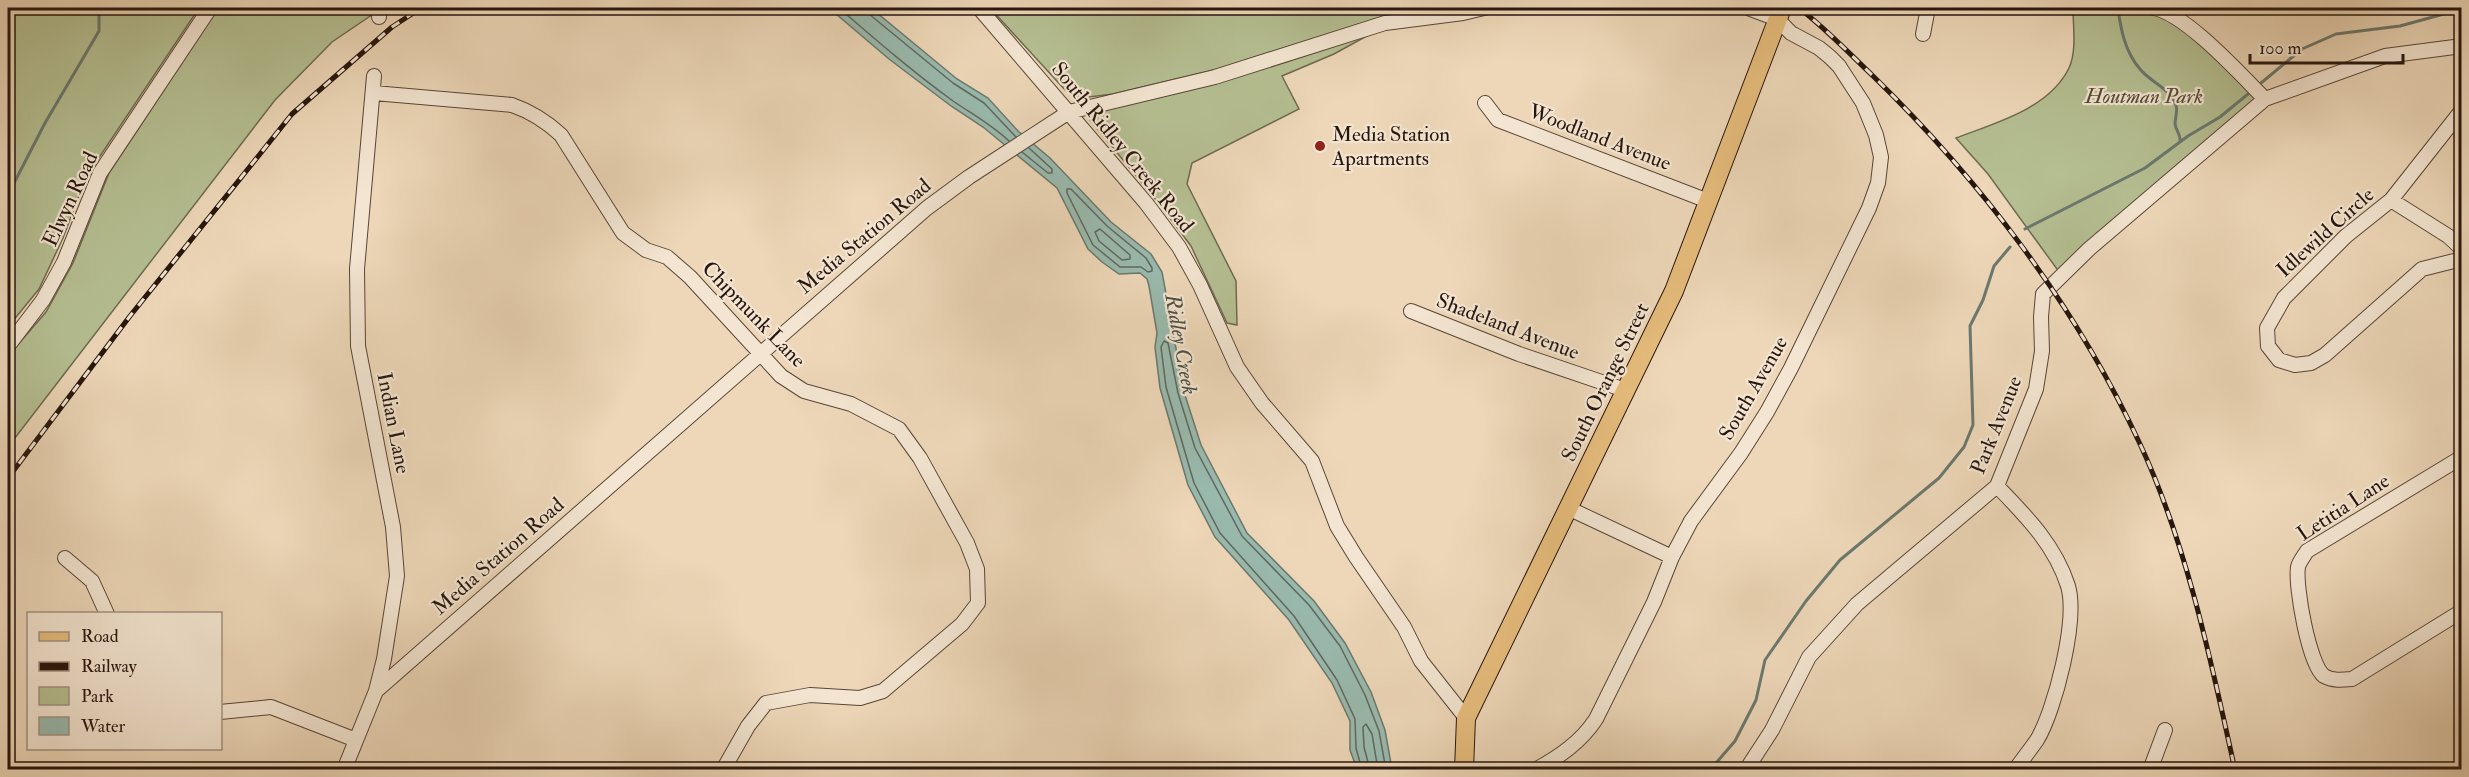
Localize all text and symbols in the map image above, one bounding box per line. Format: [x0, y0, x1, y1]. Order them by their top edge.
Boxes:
scale bar [2250, 27, 2403, 65]
text: 100 m [2259, 37, 2302, 60]
street label: South Ridley Creek Road [1045, 56, 1200, 239]
park label: Houtman Park [2084, 83, 2203, 110]
street label: Woodland Avenue [1524, 98, 1675, 177]
place label: Media Station Apartments [1331, 121, 1450, 172]
marker: Media Station Apartments [1313, 139, 1327, 153]
street label: Elwyn Road [37, 147, 104, 251]
street label: Media Station Road [792, 172, 937, 300]
street label: Idlewild Circle [2271, 181, 2380, 283]
street label: Chipmunk Lane [696, 255, 812, 374]
street label: Shadeland Avenue [1433, 287, 1583, 366]
water label: Ridley Creek [1158, 291, 1204, 397]
street label: South Orange Street [1555, 298, 1656, 466]
street label: South Avenue [1713, 331, 1794, 445]
street label: Indian Lane [370, 370, 417, 476]
street label: Park Avenue [1965, 372, 2028, 478]
street label: Letitia Lane [2292, 467, 2395, 547]
street label: Media Station Road [427, 491, 570, 621]
legend [27, 612, 222, 750]
text: Road [81, 625, 119, 648]
text: Railway [81, 655, 138, 678]
text: Park [81, 685, 114, 708]
text: Water [80, 715, 125, 738]

